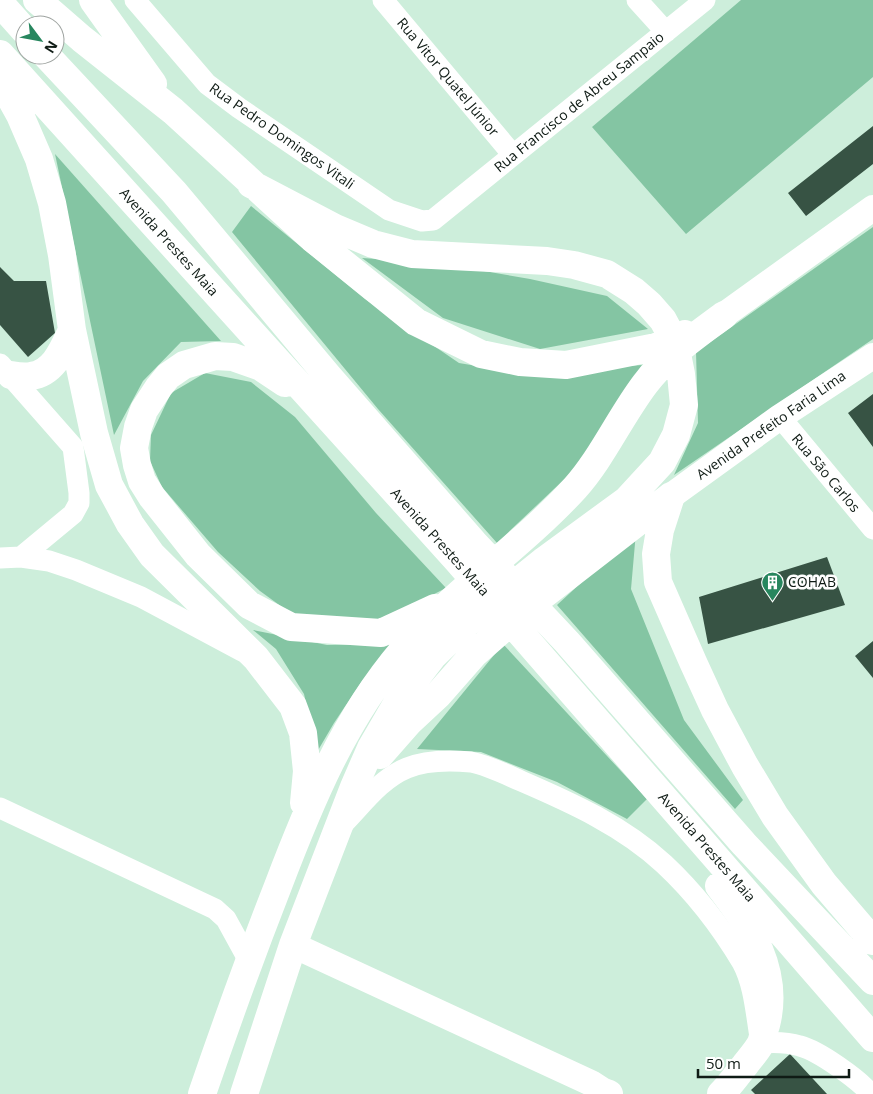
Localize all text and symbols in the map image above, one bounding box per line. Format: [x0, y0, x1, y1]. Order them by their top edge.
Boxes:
street label: Rua Vitor Quatel Júnior [393, 13, 504, 140]
north arrow [15, 15, 65, 65]
street label: Rua Francisco de Abreu Sampaio [490, 27, 668, 176]
text: N [40, 37, 63, 57]
street label: Rua Pedro Domingos Vitali [206, 78, 359, 193]
street label: Avenida Prestes Maia [116, 184, 223, 300]
street label: Avenida Prefeito Faria Lima [692, 366, 849, 483]
street label: Rua São Carlos [788, 429, 865, 516]
street label: Avenida Prestes Maia [387, 484, 494, 600]
building icon: COHAB [760, 570, 784, 601]
place label: COHAB [788, 572, 836, 591]
street label: Avenida Prestes Maia [654, 788, 760, 905]
scale bar [698, 1046, 849, 1078]
text: 50 m [706, 1053, 741, 1073]

